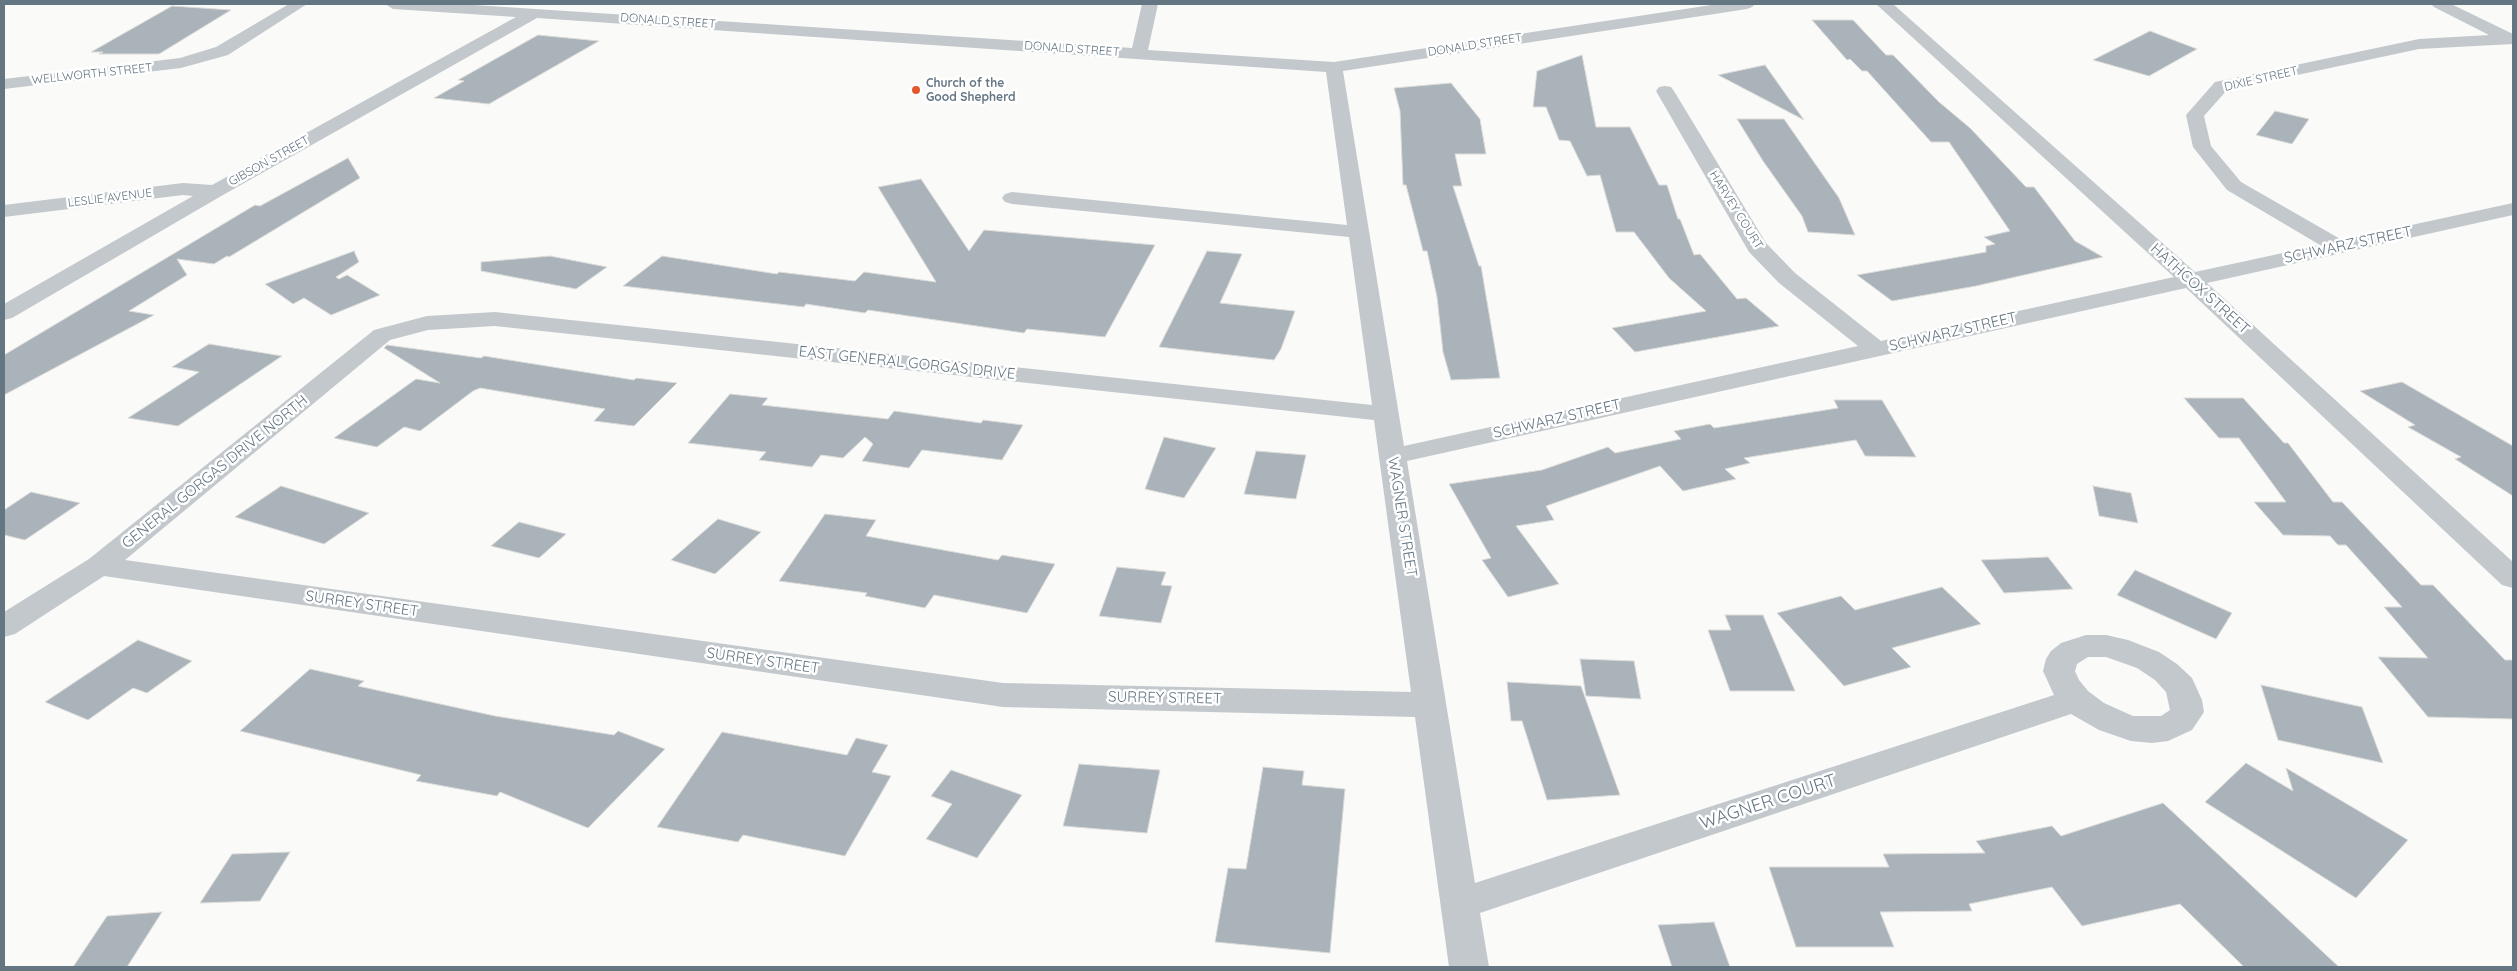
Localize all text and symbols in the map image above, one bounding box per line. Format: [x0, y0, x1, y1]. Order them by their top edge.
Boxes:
street label: DONALD STREET [620, 10, 716, 32]
street label: DONALD STREET [1427, 30, 1523, 60]
street label: DONALD STREET [1024, 38, 1120, 60]
street label: WELLWORTH STREET [31, 60, 153, 88]
street label: DIXIE STREET [2223, 64, 2299, 94]
place label: Church of the Good Shepherd [926, 76, 1016, 104]
marker: Church of the Good Shepherd [910, 84, 922, 96]
street label: GIBSON STREET [226, 133, 312, 189]
street label: HARVEY COURT [1706, 168, 1766, 252]
street label: LESLIE AVENUE [67, 186, 153, 210]
street label: SCHWARZ STREET [2282, 223, 2414, 267]
street label: HATHCOX STREET [2147, 240, 2253, 338]
street label: SCHWARZ STREET [1887, 309, 2019, 355]
street label: EAST GENERAL GORGAS DRIVE [798, 343, 1016, 383]
street label: GENERAL GORGAS DRIVE NORTH [118, 391, 312, 553]
street label: SCHWARZ STREET [1491, 396, 1623, 442]
street label: WAGNER STREET [1384, 456, 1420, 578]
street label: SURREY STREET [304, 587, 420, 621]
street label: SURREY STREET [705, 644, 821, 678]
street label: SURREY STREET [1108, 688, 1222, 708]
street label: WAGNER COURT [1697, 770, 1839, 834]

